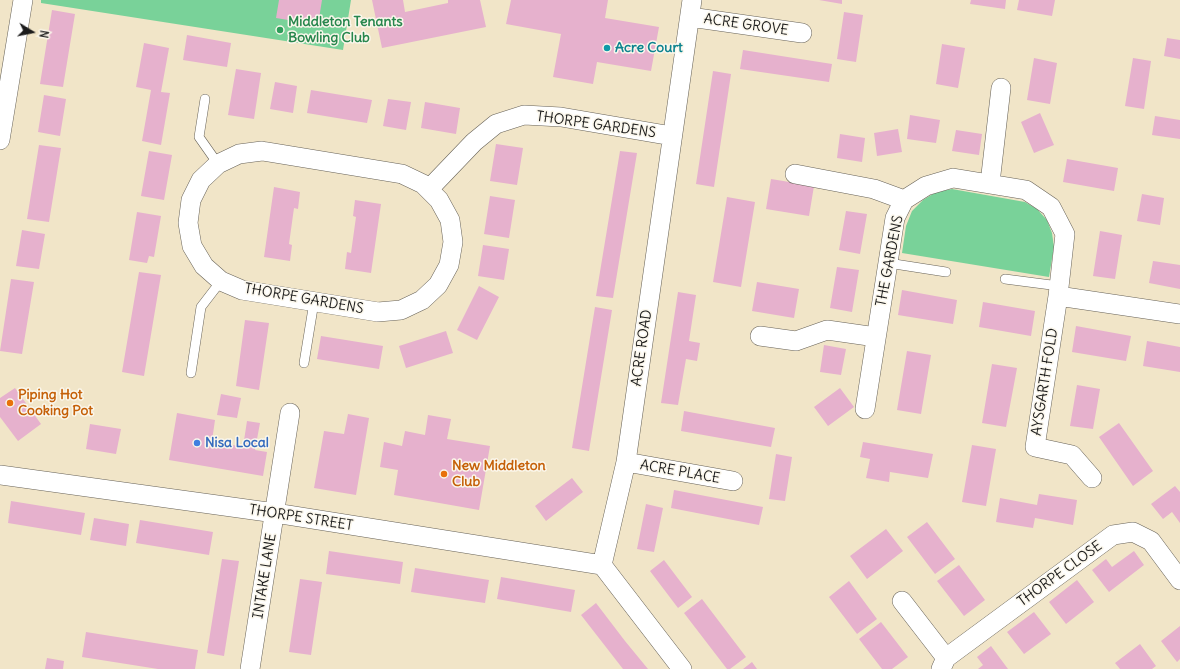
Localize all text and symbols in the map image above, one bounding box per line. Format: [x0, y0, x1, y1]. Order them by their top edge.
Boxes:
street label: ACRE GROVE [703, 11, 789, 39]
north arrow [12, 12, 52, 52]
place label: Middleton Tenants Bowling Club [288, 14, 403, 46]
marker: Middleton Tenants Bowling Club [275, 25, 285, 35]
text: N [36, 29, 51, 39]
place label: Acre Court [615, 40, 683, 56]
marker: Acre Court [602, 43, 612, 53]
street label: THORPE GARDENS [535, 108, 657, 142]
street label: THE GARDENS [873, 214, 907, 308]
street label: THORPE GARDENS [243, 280, 365, 318]
street label: ACRE ROAD [628, 309, 656, 387]
street label: AYSGARTH FOLD [1028, 327, 1062, 437]
place label: Piping Hot Cooking Pot [18, 387, 93, 420]
marker: Piping Hot Cooking Pot [5, 398, 15, 408]
place label: Nisa Local [205, 435, 269, 451]
marker: Nisa Local [192, 438, 202, 448]
street label: ACRE PLACE [639, 457, 721, 487]
place label: New Middleton Club [452, 458, 546, 490]
marker: New Middleton Club [439, 469, 449, 479]
street label: THORPE STREET [248, 502, 354, 534]
street label: INTAKE LANE [250, 532, 280, 620]
street label: THORPE CLOSE [1015, 538, 1105, 610]

